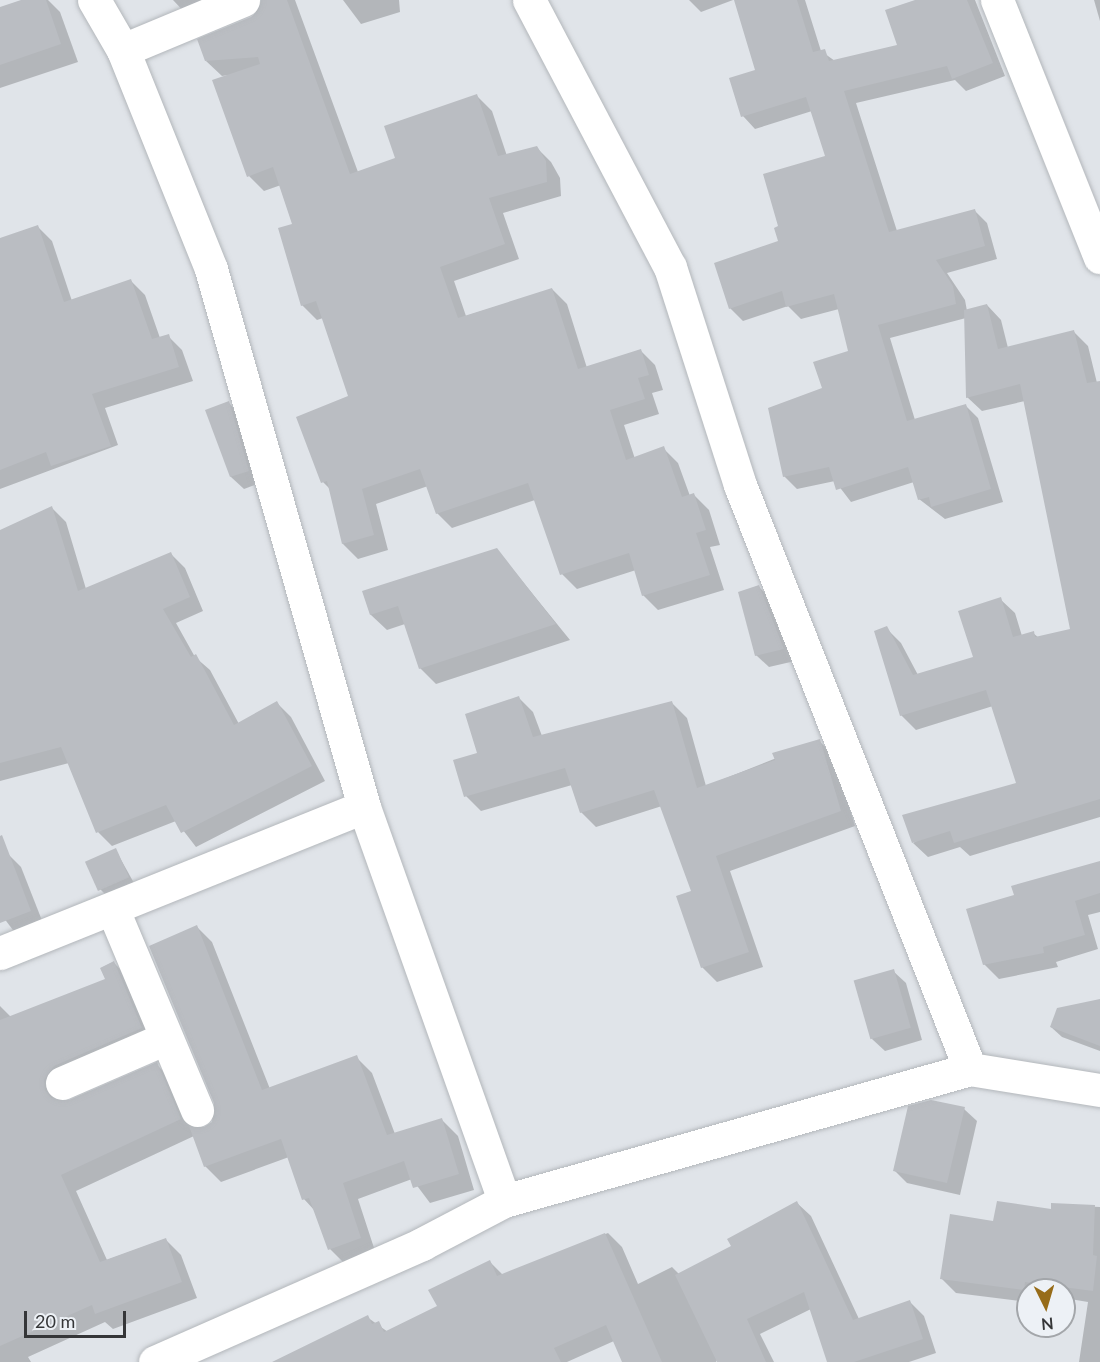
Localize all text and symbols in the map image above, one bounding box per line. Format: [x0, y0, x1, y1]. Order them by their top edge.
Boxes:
north arrow [1016, 1278, 1076, 1338]
scale bar [27, 1299, 129, 1337]
text: 20 m [35, 1310, 75, 1332]
text: N [1040, 1314, 1054, 1334]

